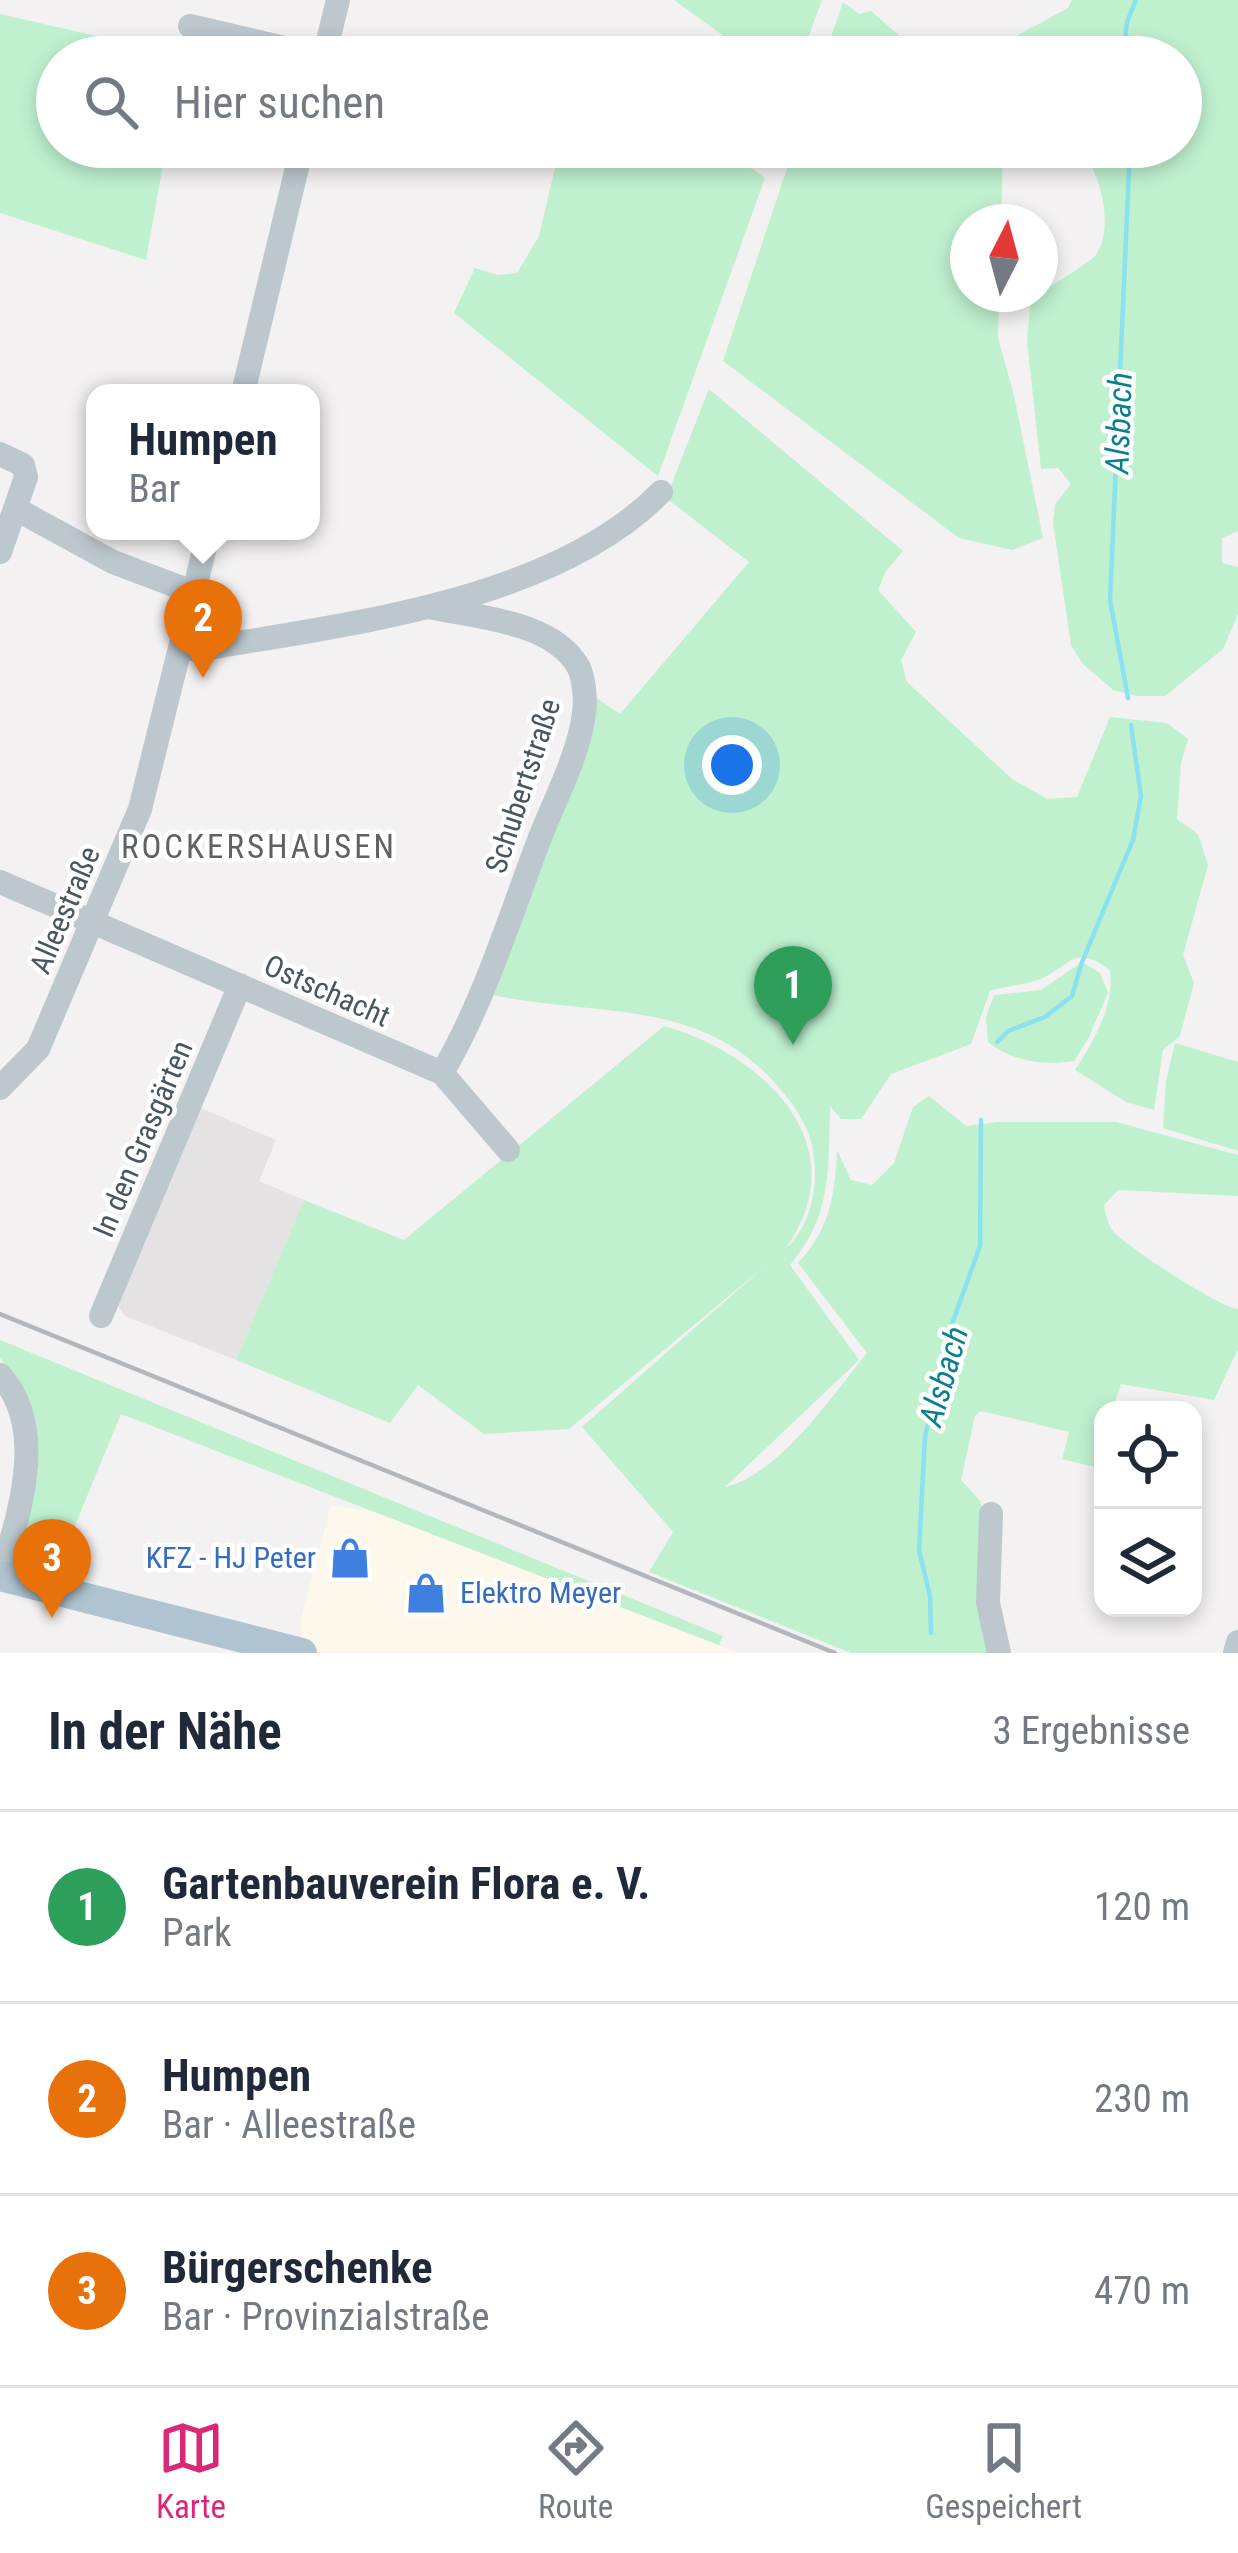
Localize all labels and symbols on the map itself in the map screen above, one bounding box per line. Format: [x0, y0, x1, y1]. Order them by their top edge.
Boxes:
north arrow [950, 204, 1058, 312]
water label: Alsbach [1097, 371, 1140, 477]
pin: 2 [164, 579, 242, 678]
street label: Schubertstraße [478, 694, 567, 877]
your location [702, 735, 762, 795]
district label: ROCKERSHAUSEN [121, 827, 397, 866]
street label: Alleestraße [22, 841, 107, 979]
pin: 1 [754, 946, 832, 1045]
street label: Ostschacht [259, 947, 396, 1034]
street label: In den Grasgärten [85, 1035, 200, 1242]
water label: Alsbach [910, 1322, 976, 1432]
pin: 3 [13, 1519, 91, 1618]
shop icon: KFZ - HJ Peter [327, 1535, 373, 1581]
place label: KFZ - HJ Peter [146, 1540, 316, 1575]
shop icon: Elektro Meyer [403, 1570, 449, 1616]
place label: Elektro Meyer [460, 1575, 621, 1610]

